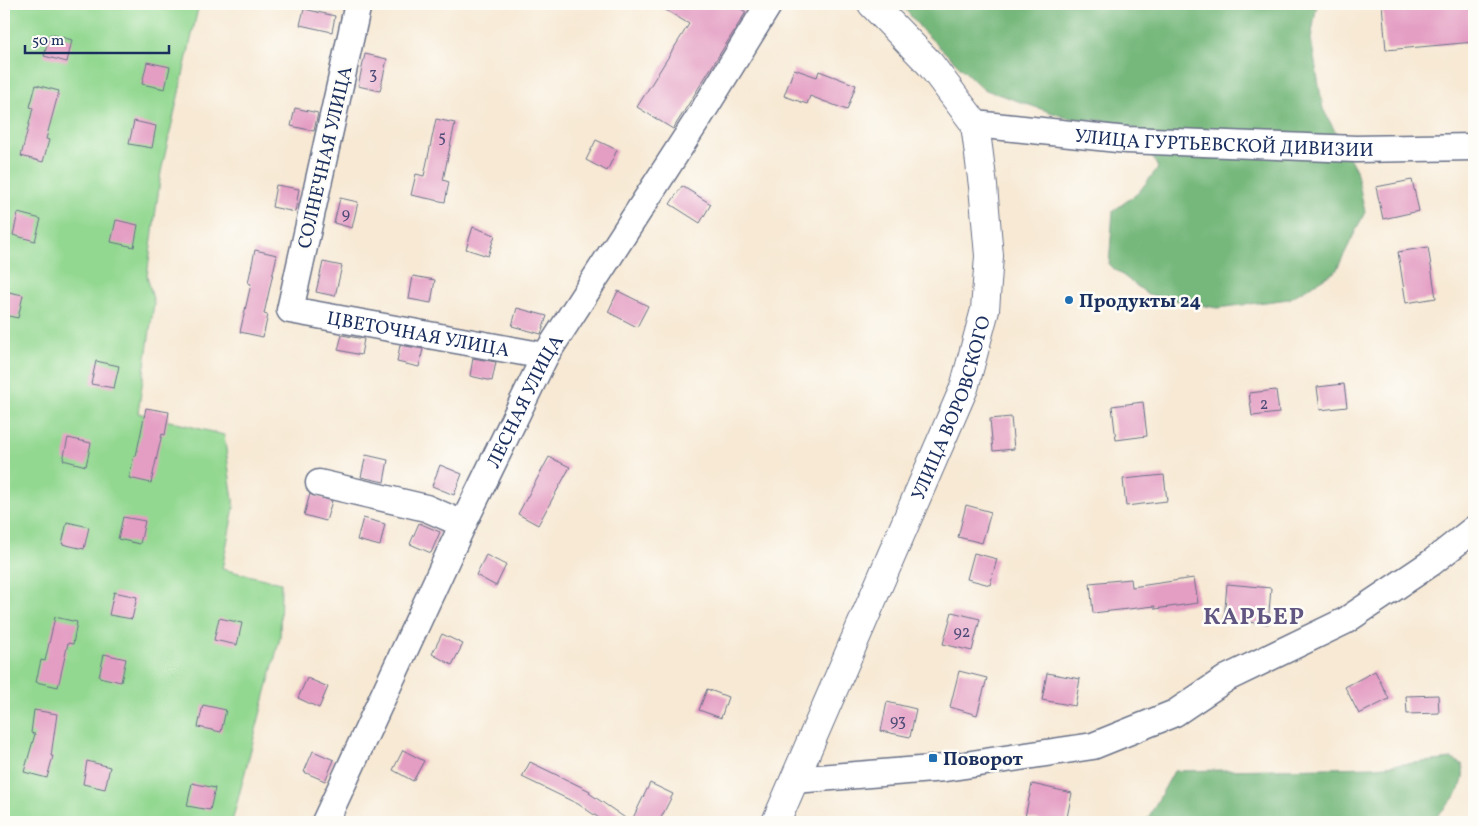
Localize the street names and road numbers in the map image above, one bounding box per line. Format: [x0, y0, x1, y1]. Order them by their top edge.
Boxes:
street label: СОЛНЕЧНАЯ УЛИЦА [292, 64, 360, 251]
street label: УЛИЦА ГУРТЬЕВСКОЙ ДИВИЗИИ [1073, 124, 1374, 164]
street label: ЦВЕТОЧНАЯ УЛИЦА [325, 306, 512, 364]
street label: УЛИЦА ВОРОВСКОГО [906, 313, 998, 505]
street label: ЛЕСНАЯ УЛИЦА [481, 330, 570, 473]

